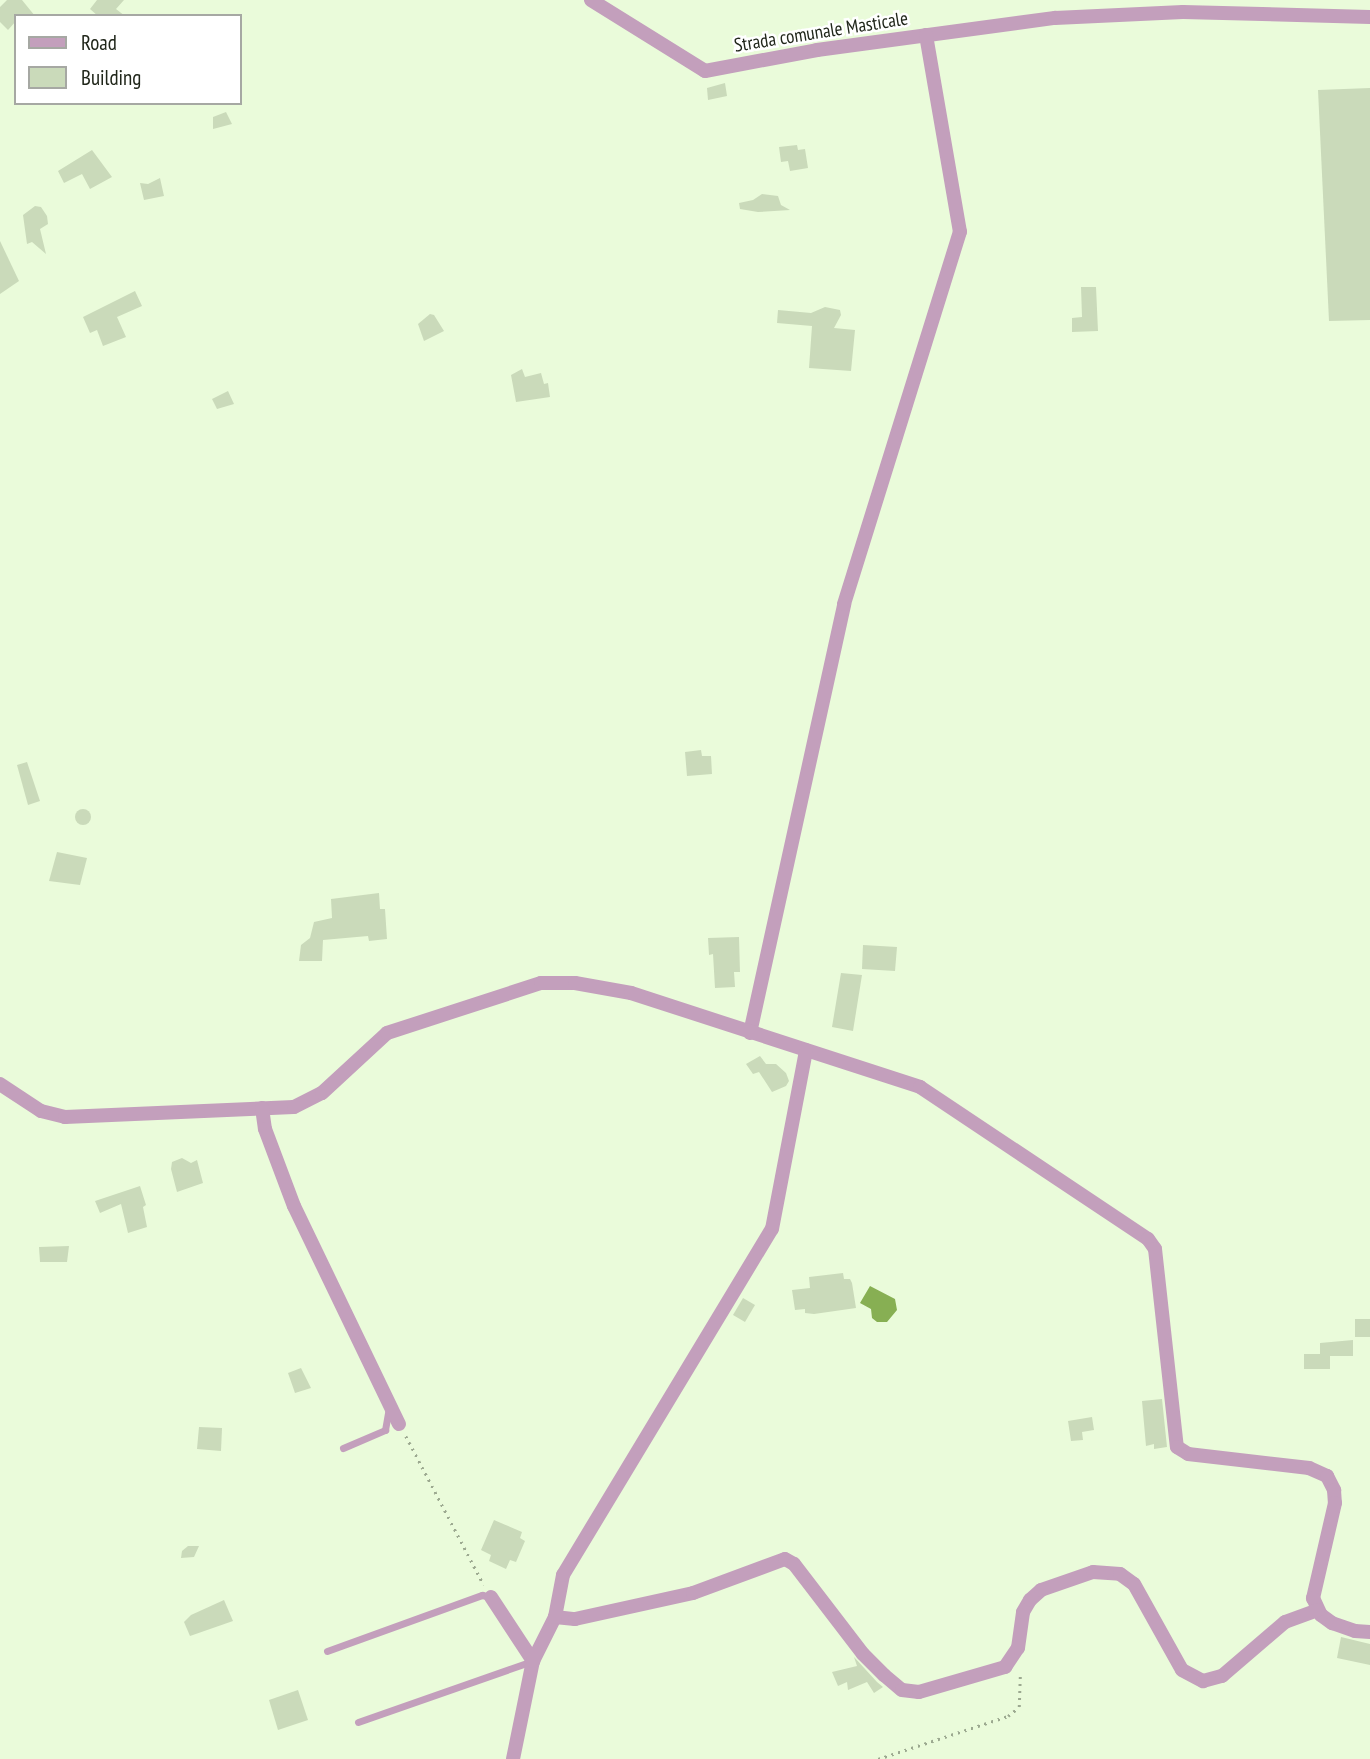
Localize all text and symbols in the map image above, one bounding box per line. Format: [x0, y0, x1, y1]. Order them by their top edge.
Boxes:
street label: Strada comunale Masticale [732, 7, 910, 57]
legend [14, 14, 242, 105]
text: Road [81, 29, 117, 56]
text: Building [81, 64, 141, 91]

